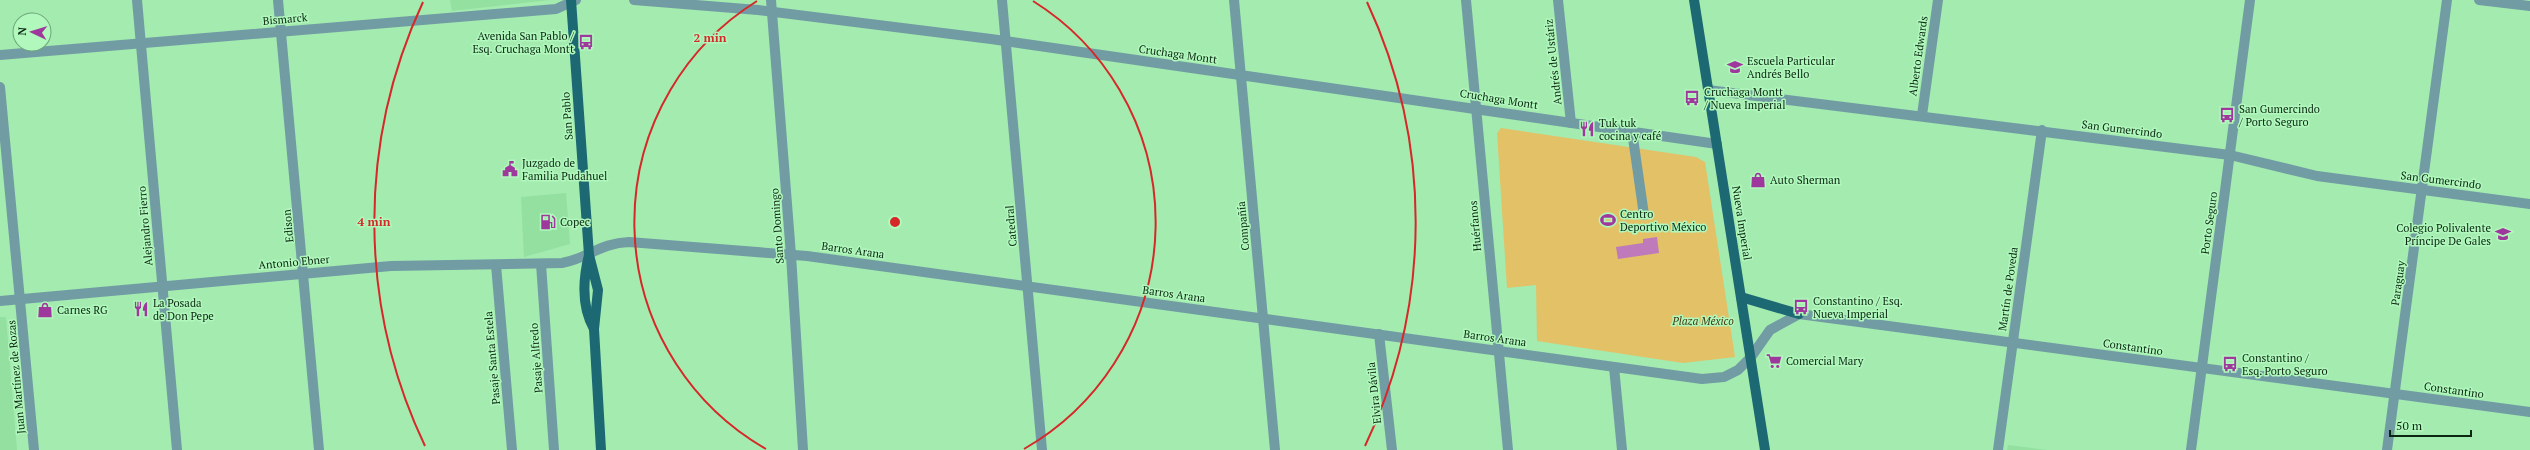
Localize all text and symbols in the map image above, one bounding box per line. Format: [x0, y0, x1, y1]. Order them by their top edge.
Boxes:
street label: Bismarck [262, 10, 308, 28]
north arrow [12, 12, 52, 52]
street label: Alberto Edwards [1905, 15, 1931, 97]
street label: Andrés de Ustáriz [1542, 18, 1564, 106]
text: N [15, 26, 29, 36]
place label: Avenida San Pablo / Esq. Cruchaga Montt [472, 29, 575, 56]
text: 2 min [694, 30, 727, 45]
bus stop icon: Avenida San Pablo / Esq. Cruchaga Montt [577, 33, 595, 51]
street label: Cruchaga Montt [1138, 42, 1218, 66]
place label: Escuela Particular Andrés Bello [1747, 54, 1836, 81]
school or university icon: Escuela Particular Andrés Bello [1726, 58, 1744, 76]
place label: Cruchaga Montt / Nueva Imperial [1703, 85, 1786, 112]
street label: Cruchaga Montt [1459, 86, 1539, 112]
bus stop icon: Cruchaga Montt / Nueva Imperial [1683, 89, 1701, 107]
street label: San Pablo [558, 91, 576, 141]
place label: San Gumercindo / Porto Seguro [2238, 102, 2320, 129]
bus stop icon: San Gumercindo / Porto Seguro [2218, 106, 2236, 124]
place label: Tuk tuk cocina y café [1599, 116, 1662, 143]
street label: San Gumercindo [2081, 117, 2163, 141]
restaurant icon: Tuk tuk cocina y café [1578, 120, 1596, 138]
place label: Juzgado de Familia Pudahuel [522, 156, 607, 183]
public building icon: Juzgado de Familia Pudahuel [501, 160, 519, 178]
street label: San Gumercindo [2400, 168, 2482, 192]
shop icon: Auto Sherman [1749, 171, 1767, 189]
place label: Auto Sherman [1770, 173, 1841, 187]
street label: Nueva Imperial [1729, 185, 1755, 261]
street label: Alejandro Fierro [135, 186, 155, 266]
street label: Santo Domingo [767, 188, 787, 264]
street label: Porto Seguro [2198, 191, 2220, 255]
street label: Compañía [1234, 200, 1252, 251]
street label: Huérfanos [1466, 200, 1484, 252]
street label: Catedral [1002, 205, 1020, 247]
place label: Centro Deportivo México [1620, 207, 1706, 234]
street label: Edison [280, 208, 296, 243]
sports icon: Centro Deportivo México [1599, 211, 1617, 229]
fuel station icon: Copec [539, 213, 557, 231]
text: 4 min [358, 214, 391, 229]
place label: Copec [560, 215, 590, 229]
centre of rings [888, 215, 902, 229]
place label: Colegio Polivalente Príncipe De Gales [2396, 221, 2491, 248]
school or university icon: Colegio Polivalente Príncipe De Gales [2494, 225, 2512, 243]
street label: Barros Arana [821, 239, 886, 261]
street label: Martín de Poveda [1995, 246, 2021, 332]
street label: Antonio Ebner [258, 252, 331, 272]
street label: Paraguay [2388, 259, 2408, 306]
street label: Barros Arana [1142, 283, 1207, 305]
place label: Constantino / Esq. Nueva Imperial [1813, 294, 1903, 321]
place label: La Posada de Don Pepe [153, 296, 214, 323]
bus stop icon: Constantino / Esq. Nueva Imperial [1792, 298, 1810, 316]
restaurant icon: La Posada de Don Pepe [132, 300, 150, 318]
shop icon: Carnes RG [36, 301, 54, 319]
place label: Carnes RG [57, 303, 108, 317]
street label: Pasaje Santa Estela [481, 310, 503, 405]
park label: Plaza México [1671, 314, 1734, 328]
street label: Juan Martínez de Rozas [4, 319, 28, 435]
street label: Pasaje Alfredo [527, 323, 545, 393]
street label: Barros Arana [1463, 327, 1528, 349]
street label: Constantino [2102, 336, 2164, 358]
place label: Constantino / Esq. Porto Seguro [2242, 351, 2328, 378]
supermarket icon: Comercial Mary [1765, 352, 1783, 370]
place label: Comercial Mary [1786, 354, 1864, 368]
bus stop icon: Constantino / Esq. Porto Seguro [2221, 355, 2239, 373]
street label: Elvira Dávila [1364, 361, 1384, 425]
street label: Constantino [2423, 379, 2485, 401]
scale bar [2390, 412, 2471, 438]
text: 50 m [2396, 418, 2423, 433]

